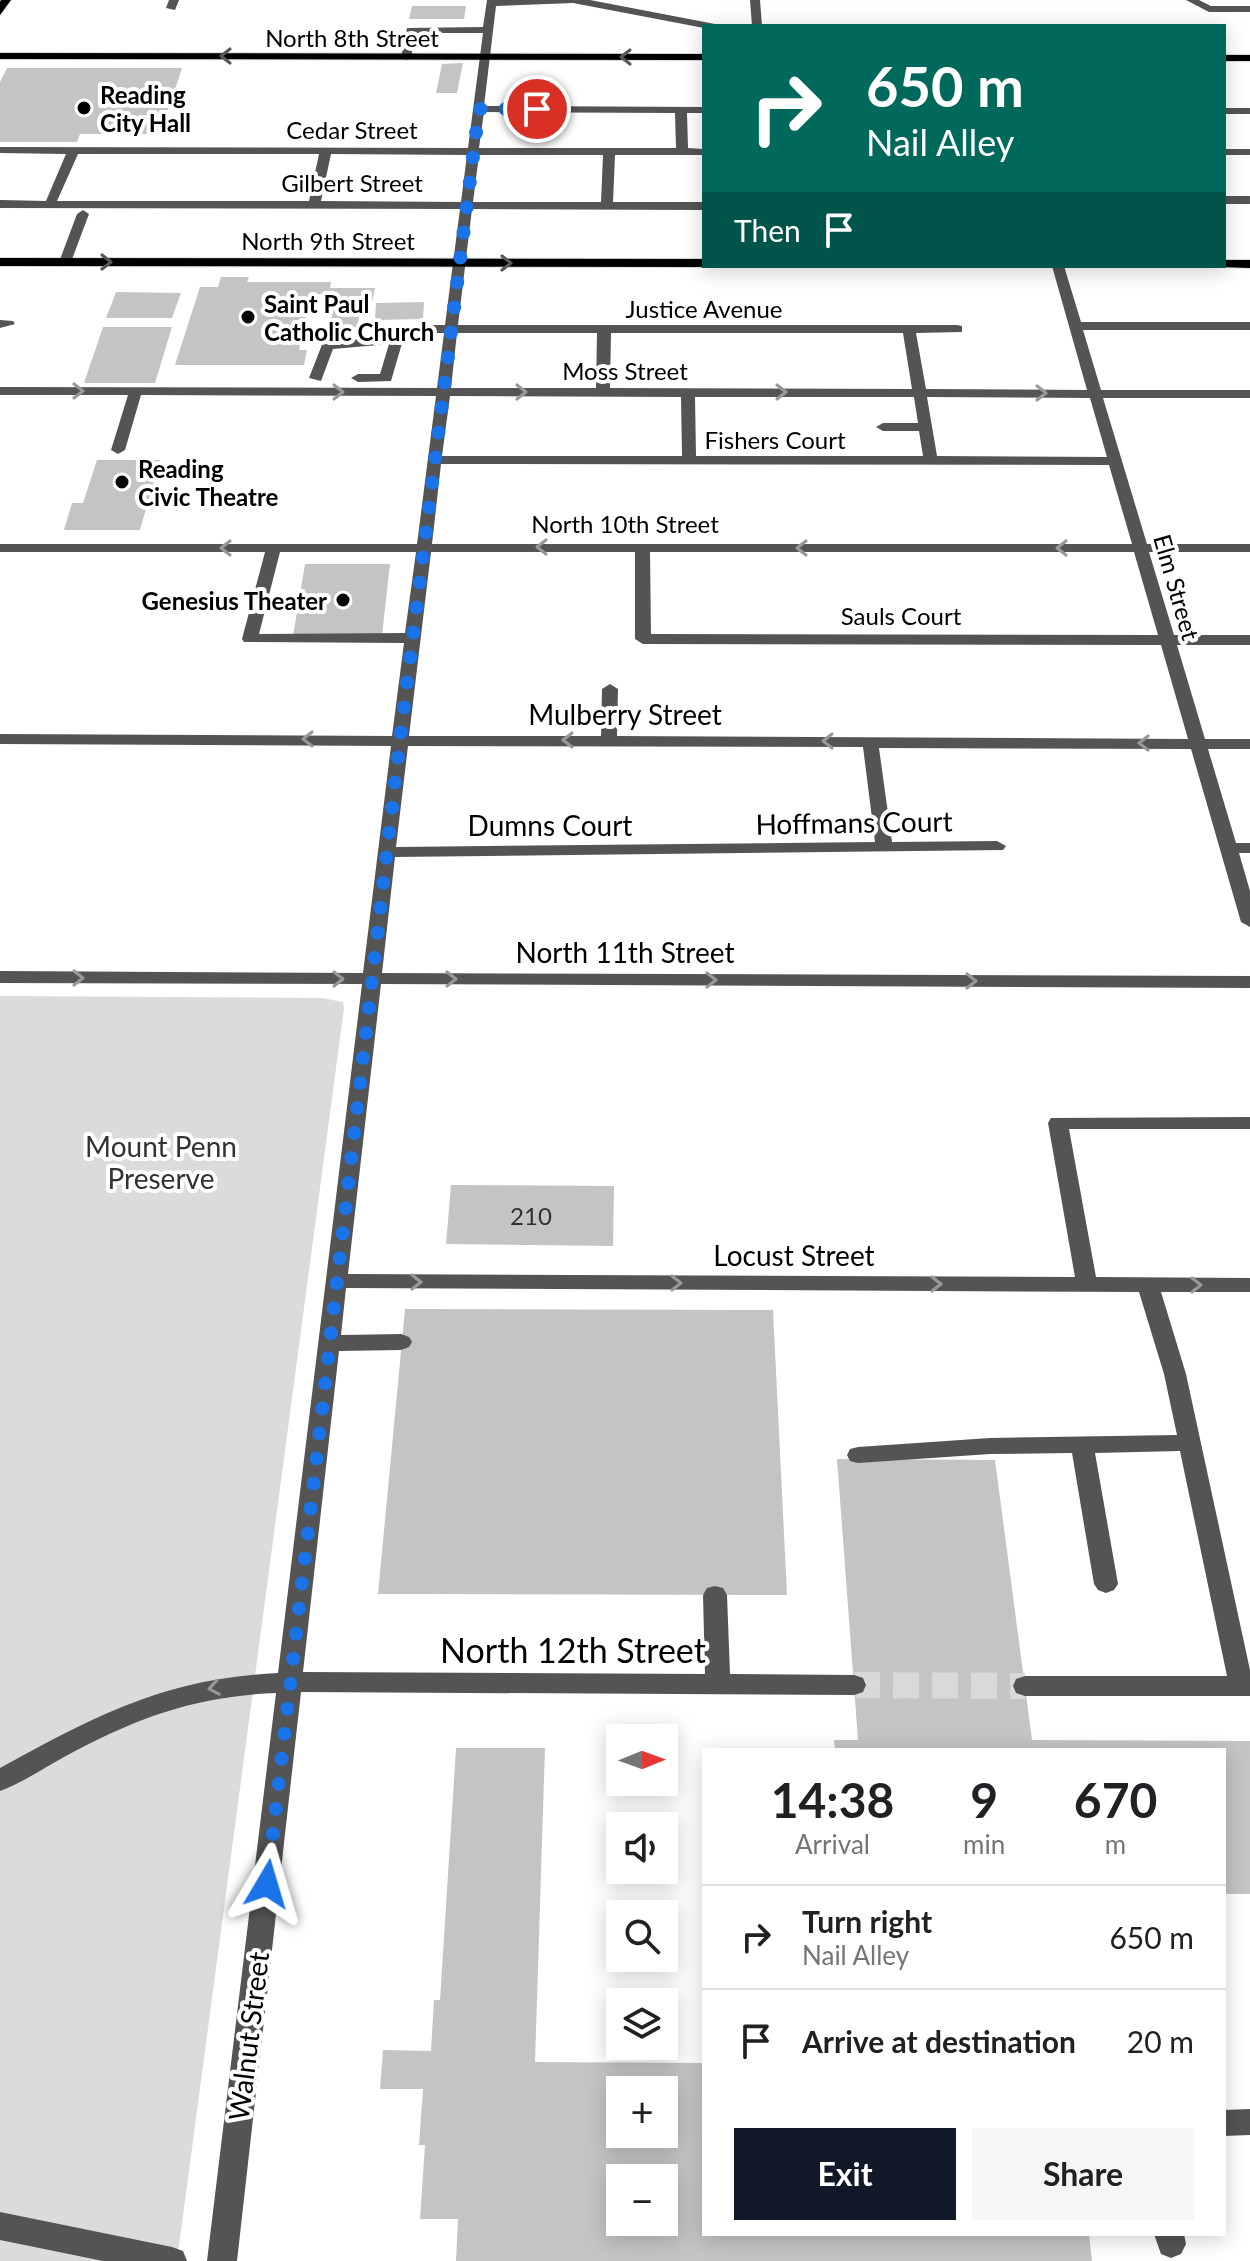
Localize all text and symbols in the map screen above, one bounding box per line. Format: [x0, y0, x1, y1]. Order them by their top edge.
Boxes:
street label: North 8th Street [265, 23, 439, 52]
one-way arrow [219, 47, 232, 65]
one-way arrow [619, 48, 632, 66]
text: 650 m [866, 52, 1024, 119]
icon: right [734, 56, 838, 160]
pin [503, 75, 571, 143]
place label: Reading City Hall [100, 80, 191, 137]
icon: arrive [515, 87, 559, 131]
marker: Reading City Hall [75, 99, 93, 117]
street label: Cedar Street [286, 115, 418, 144]
text: Nail Alley [866, 120, 1014, 164]
street label: Gilbert Street [281, 168, 423, 197]
icon: arrive [817, 208, 861, 252]
text: Then [734, 212, 801, 248]
street label: North 9th Street [241, 226, 415, 255]
one-way arrow [100, 253, 113, 271]
one-way arrow [500, 254, 513, 271]
place label: Saint Paul Catholic Church [264, 289, 434, 346]
street label: Justice Avenue [625, 294, 783, 323]
marker: Saint Paul Catholic Church [239, 308, 257, 326]
street label: Moss Street [562, 356, 688, 385]
one-way arrow [72, 382, 85, 400]
one-way arrow [332, 383, 345, 401]
one-way arrow [515, 383, 528, 401]
one-way arrow [775, 383, 788, 401]
one-way arrow [1035, 384, 1048, 402]
street label: Fishers Court [704, 425, 846, 454]
place label: Reading Civic Theatre [138, 454, 278, 511]
marker: Reading Civic Theatre [113, 473, 131, 491]
street label: North 10th Street [531, 509, 719, 538]
street label: Elm Street [1148, 531, 1206, 644]
one-way arrow [535, 538, 548, 556]
one-way arrow [219, 539, 232, 557]
one-way arrow [795, 539, 808, 557]
one-way arrow [1055, 539, 1068, 557]
place label: Genesius Theater [142, 586, 327, 615]
marker: Genesius Theater [334, 591, 352, 609]
street label: Sauls Court [841, 601, 962, 630]
street label: Mulberry Street [528, 697, 722, 731]
one-way arrow [301, 730, 314, 748]
one-way arrow [561, 731, 574, 749]
one-way arrow [821, 732, 834, 750]
one-way arrow [1137, 734, 1150, 752]
street label: Hoffmans Court [755, 803, 953, 841]
street label: Dumns Court [468, 808, 632, 842]
street label: North 11th Street [516, 935, 734, 969]
one-way arrow [72, 969, 85, 987]
one-way arrow [332, 970, 345, 988]
one-way arrow [445, 970, 458, 988]
one-way arrow [705, 971, 718, 989]
one-way arrow [965, 972, 978, 990]
park label: Mount Penn Preserve [85, 1129, 237, 1195]
house number: 210 [510, 1201, 552, 1230]
street label: Locust Street [713, 1238, 875, 1272]
one-way arrow [410, 1273, 423, 1291]
one-way arrow [670, 1274, 683, 1292]
one-way arrow [930, 1275, 943, 1293]
one-way arrow [1190, 1276, 1203, 1294]
street label: North 12th Street [440, 1629, 706, 1670]
one-way arrow [207, 1679, 221, 1696]
north arrow [606, 1724, 678, 1796]
map controls [606, 1724, 678, 2236]
text: 14:38 [771, 1771, 894, 1828]
text: 9 [970, 1771, 998, 1828]
text: 670 [1074, 1771, 1157, 1828]
button: sound [606, 1812, 678, 1884]
text: Arrival [795, 1828, 870, 1860]
text: min [963, 1828, 1005, 1860]
text: m [1105, 1828, 1126, 1860]
position arrow [225, 1842, 309, 1926]
button: search [606, 1900, 678, 1972]
text: Turn right [802, 1903, 932, 1939]
icon: right [734, 1915, 778, 1959]
text: 650 m [1109, 1919, 1194, 1955]
text: Nail Alley [802, 1939, 909, 1971]
street label: Walnut Street [221, 1950, 275, 2122]
button: layers [606, 1988, 678, 2060]
icon: arrive [734, 2019, 778, 2063]
text: Arrive at destination [802, 2023, 1076, 2059]
text: 20 m [1127, 2023, 1194, 2059]
button: + [606, 2076, 678, 2148]
button: Exit [734, 2128, 956, 2220]
button: Share [972, 2128, 1194, 2220]
button: − [606, 2164, 678, 2236]

